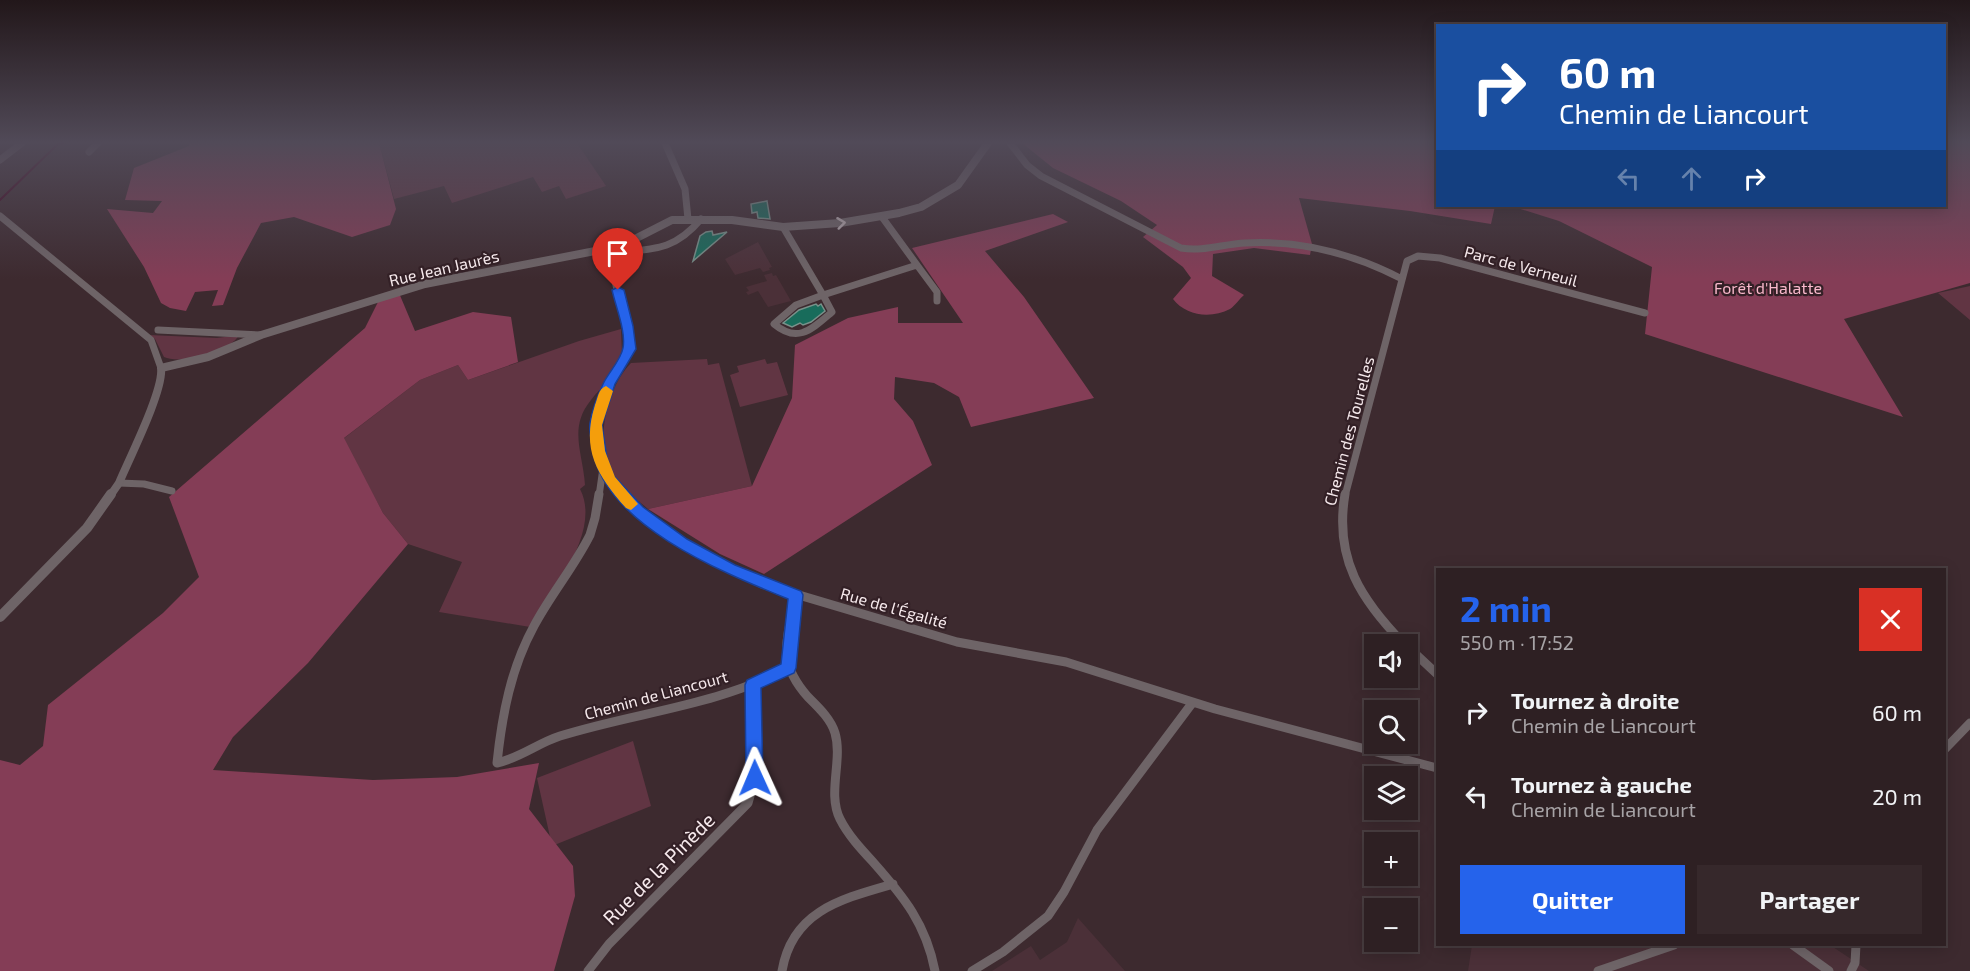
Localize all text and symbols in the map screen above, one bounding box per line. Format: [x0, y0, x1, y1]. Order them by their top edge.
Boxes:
text: 60 m [1559, 46, 1656, 96]
icon: right [1460, 48, 1538, 126]
text: Chemin de Liancourt [1559, 97, 1809, 129]
icon: left [1612, 162, 1645, 195]
icon: ahead [1675, 162, 1708, 195]
icon: right [1738, 162, 1771, 195]
one-way arrow [836, 217, 846, 230]
pin [592, 228, 643, 290]
icon: arrive [601, 237, 634, 270]
street label: Parc de Verneuil [1462, 241, 1580, 290]
street label: Rue Jean Jaurès [387, 246, 501, 289]
park label: Forêt d'Halatte [1714, 278, 1822, 297]
street label: Chemin des Tourelles [1319, 354, 1378, 508]
street label: Rue de l'Égalité [839, 583, 950, 632]
text: 2 min [1460, 586, 1552, 629]
button: close [1859, 588, 1922, 651]
text: 550 m · 17:52 [1460, 630, 1574, 654]
map controls [1364, 634, 1418, 952]
button: sound [1364, 634, 1418, 688]
street label: Chemin de Liancourt [582, 666, 730, 723]
text: Tournez à droite [1511, 687, 1680, 713]
icon: right [1460, 696, 1493, 729]
text: 60 m [1872, 699, 1922, 725]
button: search [1364, 700, 1418, 754]
text: Chemin de Liancourt [1511, 713, 1696, 737]
position arrow [723, 746, 787, 810]
button: layers [1364, 766, 1418, 820]
text: Tournez à gauche [1511, 771, 1692, 797]
icon: left [1460, 780, 1493, 813]
text: 20 m [1872, 783, 1922, 809]
text: Chemin de Liancourt [1511, 797, 1696, 821]
street label: Rue de la Pinède [597, 807, 719, 929]
button: + [1364, 832, 1418, 886]
button: Quitter [1460, 865, 1685, 934]
button: Partager [1697, 865, 1922, 934]
button: − [1364, 898, 1418, 952]

